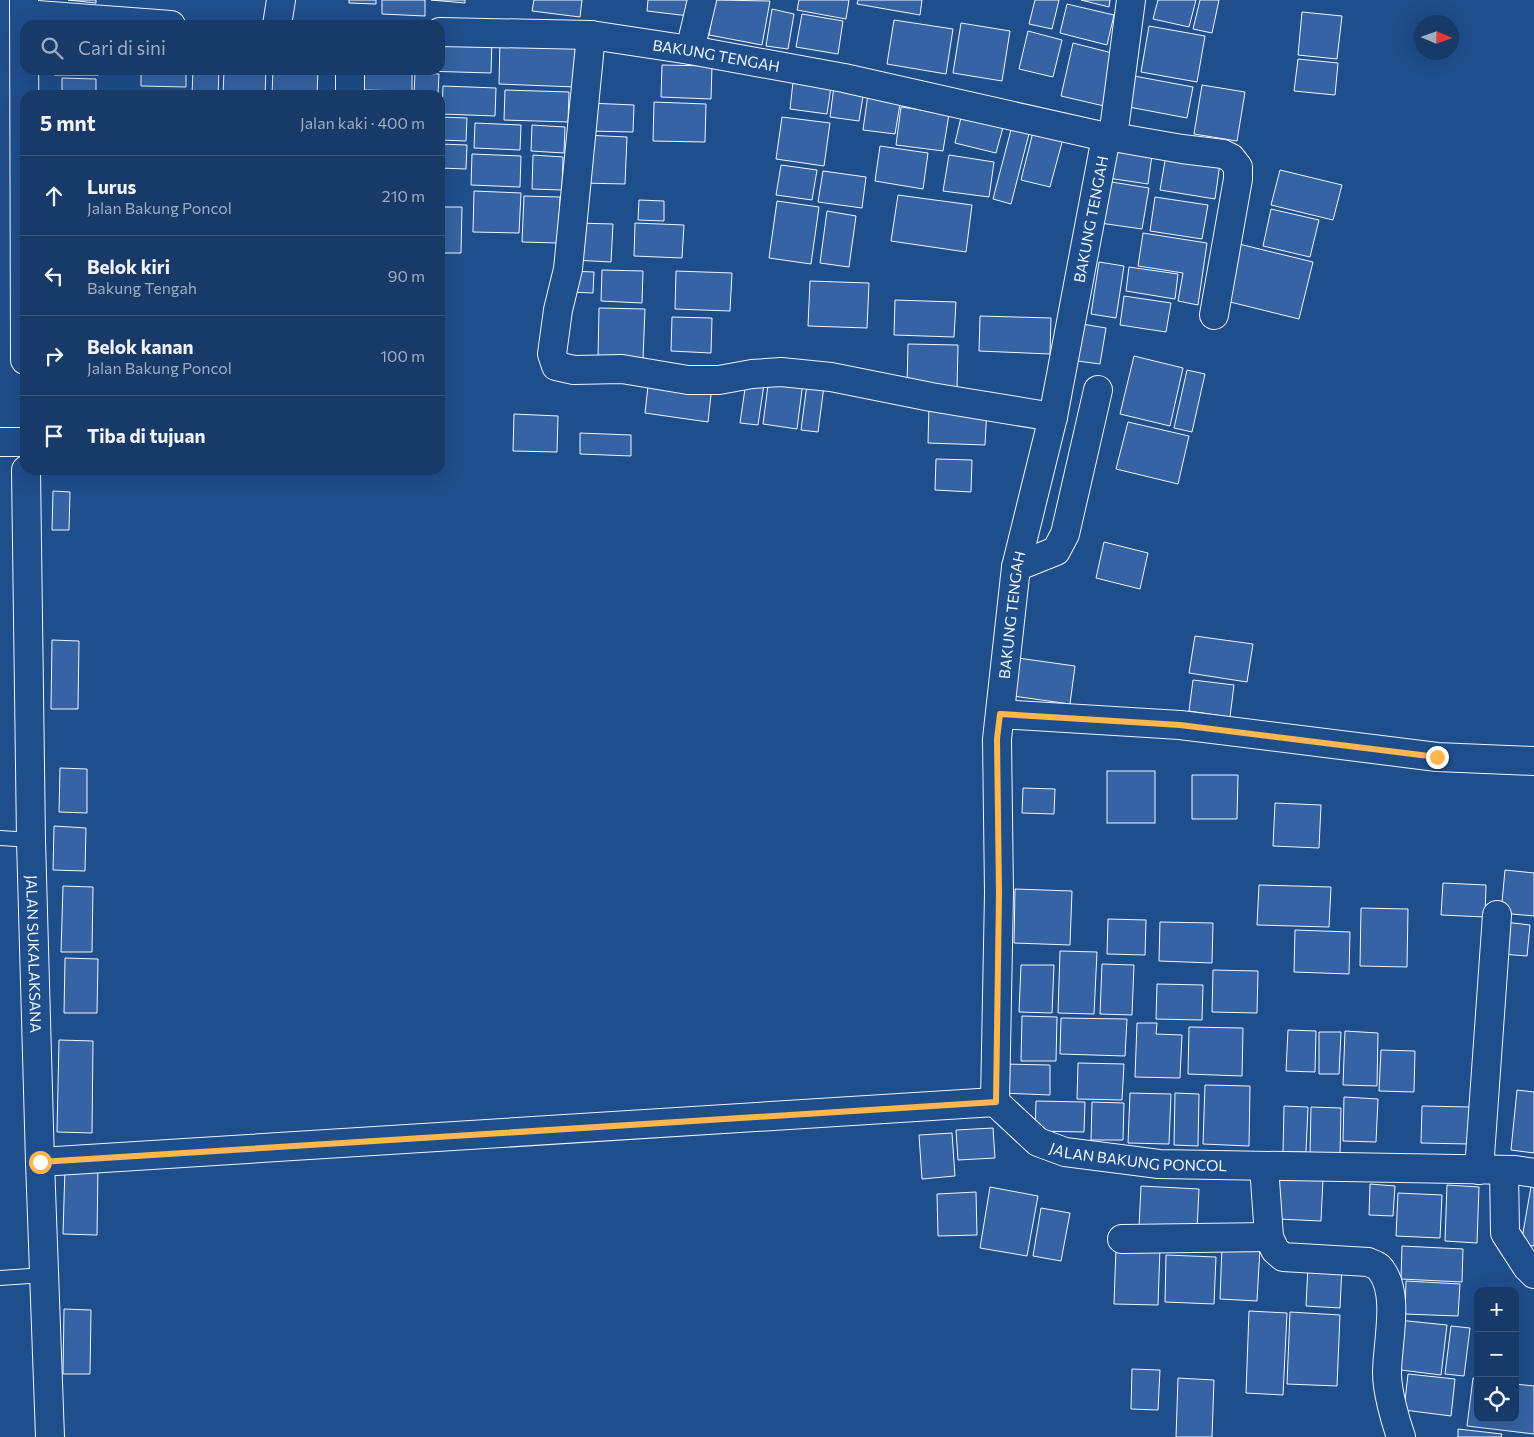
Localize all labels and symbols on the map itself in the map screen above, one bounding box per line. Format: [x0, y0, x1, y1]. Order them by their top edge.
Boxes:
north arrow [1414, 15, 1459, 60]
street label: BAKUNG TENGAH [652, 35, 781, 75]
street label: BAKUNG TENGAH [1070, 154, 1111, 284]
street label: BAKUNG TENGAH [995, 549, 1029, 680]
route end [1426, 746, 1449, 769]
street label: JALAN SUKALAKSANA [23, 875, 45, 1033]
street label: JALAN BAKUNG PONCOL [1047, 1138, 1228, 1174]
route start [29, 1151, 52, 1174]

